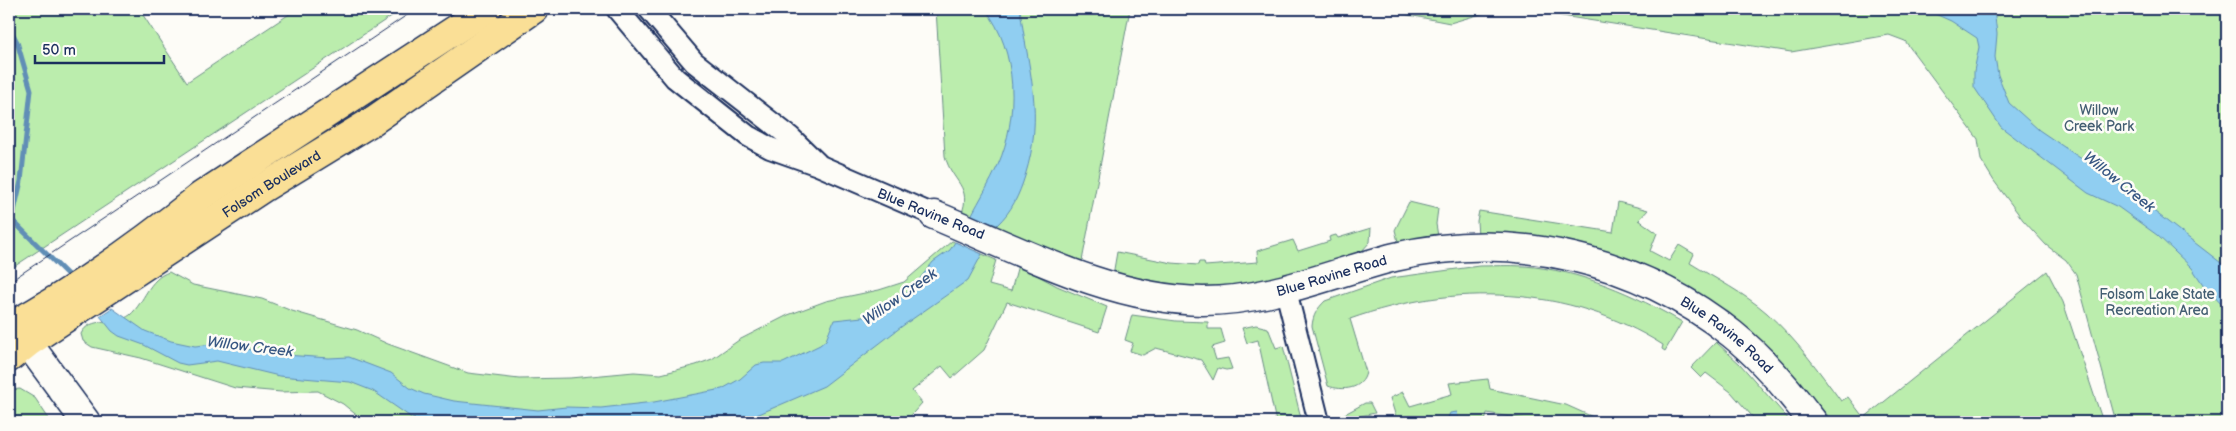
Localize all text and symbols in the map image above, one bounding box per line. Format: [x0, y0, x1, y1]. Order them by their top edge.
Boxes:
scale bar [35, 32, 164, 64]
text: 50 m [42, 41, 76, 60]
park label: Willow Creek Park [2064, 102, 2134, 135]
street label: Folsom Boulevard [219, 146, 324, 221]
water label: Willow Creek [2079, 147, 2159, 217]
street label: Blue Ravine Road [875, 185, 987, 243]
street label: Blue Ravine Road [1275, 251, 1389, 300]
water label: Willow Creek [859, 264, 942, 330]
park label: Folsom Lake State Recreation Area [2099, 286, 2215, 319]
street label: Blue Ravine Road [1677, 292, 1777, 377]
water label: Willow Creek [206, 332, 295, 362]

